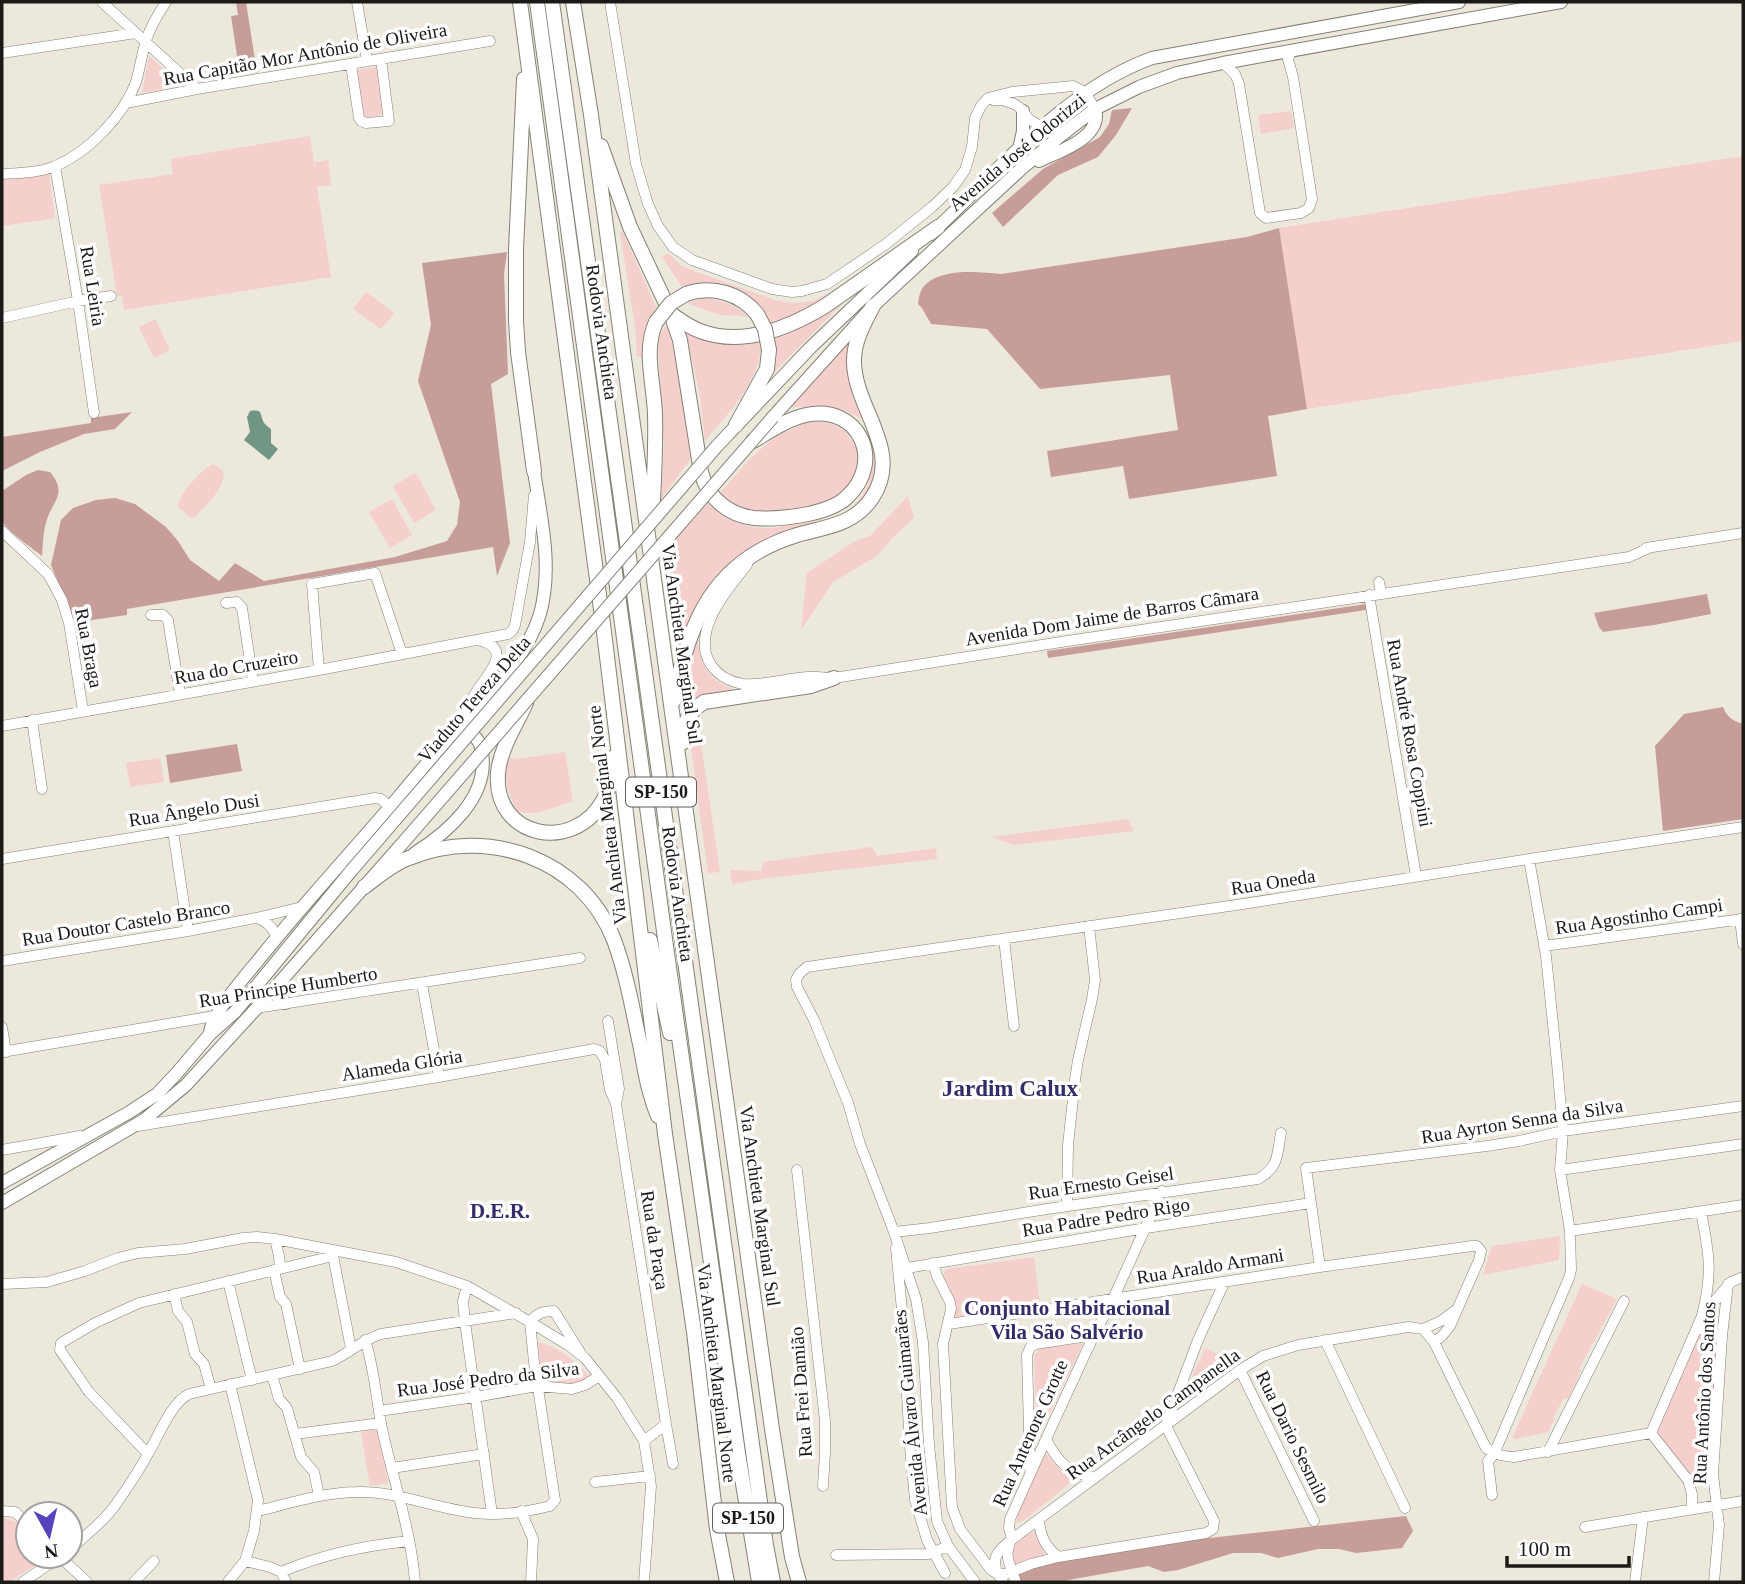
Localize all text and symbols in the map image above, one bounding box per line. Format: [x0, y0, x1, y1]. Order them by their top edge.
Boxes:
street label: Rua Capitão Mor Antônio de Oliveira [162, 19, 449, 89]
street label: Avenida José Odorizzi [945, 89, 1089, 215]
street label: Rua Leiria [76, 244, 110, 328]
street label: Rodovia Anchieta [582, 263, 622, 402]
street label: Via Anchieta Marginal Sul [657, 542, 707, 746]
street label: Avenida Dom Jaime de Barros Câmara [964, 582, 1261, 650]
street label: Rua Braga [71, 606, 107, 690]
street label: Viaduto Tereza Delta [413, 631, 535, 767]
street label: Rua André Rosa Coppini [1383, 637, 1437, 829]
street label: Rua do Cruzeiro [172, 646, 300, 688]
street label: Via Anchieta Marginal Norte [583, 704, 631, 926]
road number: SP-150 [626, 778, 696, 806]
street label: Rua Ângelo Dusi [127, 789, 261, 831]
street label: Rodovia Anchieta [658, 825, 698, 964]
street label: Rua Oneda [1229, 865, 1317, 899]
street label: Rua Agostinho Campi [1554, 894, 1724, 938]
street label: Rua Doutor Castelo Branco [20, 896, 232, 950]
street label: Rua Principe Humberto [197, 963, 379, 1011]
street label: Alameda Glória [340, 1045, 464, 1085]
district label: Jardim Calux [942, 1076, 1079, 1101]
street label: Rua Ayrton Senna da Silva [1420, 1095, 1625, 1147]
street label: Via Anchieta Marginal Sul [735, 1104, 785, 1308]
street label: Rua Ernesto Geisel [1027, 1162, 1175, 1204]
street label: Rua da Praça [637, 1189, 673, 1292]
street label: Rua Padre Pedro Rigo [1021, 1193, 1191, 1241]
district label: D.E.R. [470, 1199, 530, 1223]
street label: Rua Araldo Armani [1135, 1244, 1285, 1288]
street label: Via Anchieta Marginal Norte [693, 1262, 741, 1484]
district label: Conjunto Habitacional Vila São Salvério [964, 1296, 1170, 1344]
street label: Rua Antônio dos Santos [1689, 1301, 1719, 1485]
street label: Avenida Álvaro Guimarães [889, 1309, 931, 1517]
street label: Rua Frei Damião [786, 1326, 816, 1458]
street label: Rua Arcângelo Campanella [1062, 1344, 1244, 1484]
street label: Rua Antenore Grotte [988, 1356, 1072, 1510]
street label: Rua José Pedro da Silva [396, 1357, 581, 1401]
street label: Rua Dario Sesmilo [1252, 1367, 1334, 1507]
north arrow [14, 1500, 84, 1570]
road number: SP-150 [713, 1504, 783, 1532]
scale bar [1507, 1524, 1630, 1568]
text: 100 m [1518, 1537, 1571, 1561]
text: N [43, 1540, 60, 1563]

